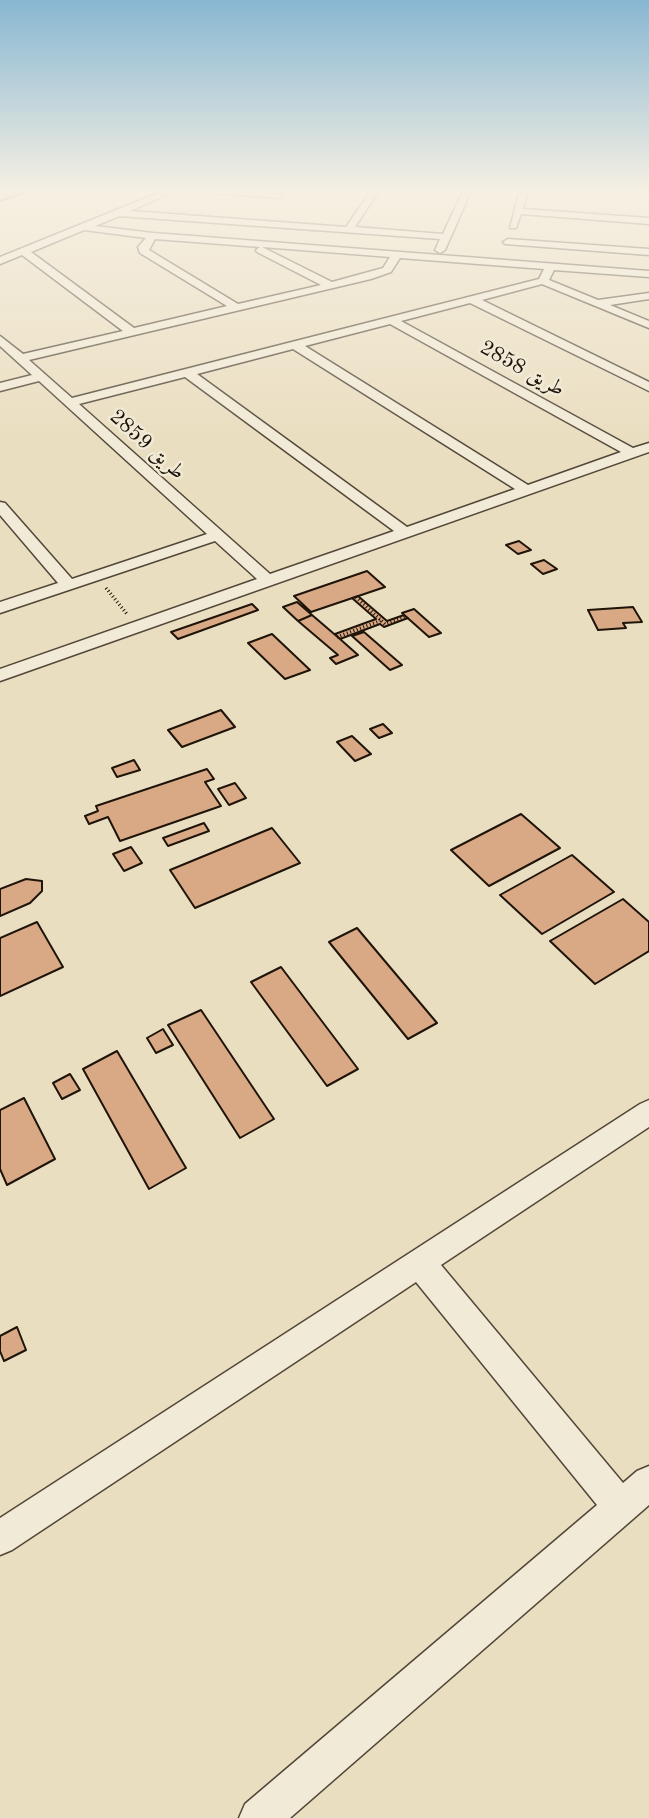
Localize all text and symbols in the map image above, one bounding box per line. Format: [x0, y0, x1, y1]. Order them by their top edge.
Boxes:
street label: طريق 2858 [475, 335, 569, 403]
street label: طريق 2859 [104, 405, 190, 485]

